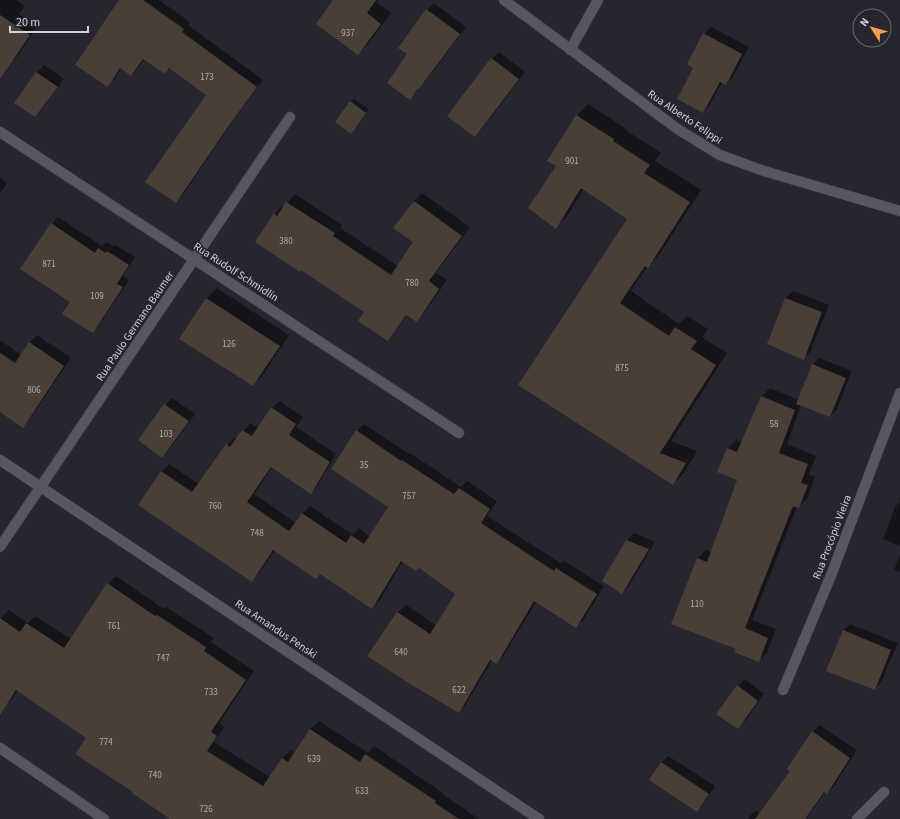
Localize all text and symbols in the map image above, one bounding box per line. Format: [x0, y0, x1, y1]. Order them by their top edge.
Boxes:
scale bar [10, 8, 88, 34]
north arrow [852, 8, 892, 48]
text: 20 m [16, 14, 40, 31]
text: N [856, 15, 873, 30]
house number: 937 [341, 27, 355, 40]
house number: 173 [200, 71, 214, 84]
street label: Rua Alberto Felippi [645, 86, 725, 148]
house number: 901 [565, 155, 579, 168]
house number: 380 [279, 235, 293, 248]
street label: Rua Rudolf Schmidlin [190, 239, 282, 305]
house number: 871 [42, 258, 56, 271]
street label: Rua Paulo Germano Baumer [93, 268, 178, 384]
house number: 780 [405, 277, 419, 290]
house number: 109 [90, 290, 104, 303]
house number: 126 [222, 338, 236, 351]
house number: 875 [615, 362, 629, 375]
house number: 806 [27, 384, 41, 397]
house number: 58 [770, 418, 779, 431]
house number: 103 [159, 428, 173, 441]
house number: 35 [360, 459, 369, 472]
house number: 757 [402, 490, 416, 503]
street label: Rua Procópio Vieira [809, 493, 855, 581]
house number: 760 [208, 500, 222, 513]
house number: 748 [250, 527, 264, 540]
street label: Rua Amandus Penski [232, 596, 320, 662]
house number: 110 [690, 598, 704, 611]
house number: 761 [107, 620, 121, 633]
house number: 640 [394, 646, 408, 659]
house number: 747 [156, 652, 170, 665]
house number: 622 [452, 684, 466, 697]
house number: 733 [204, 686, 218, 699]
house number: 774 [99, 736, 113, 749]
house number: 639 [307, 753, 321, 766]
house number: 740 [148, 769, 162, 782]
house number: 633 [355, 785, 369, 798]
house number: 726 [199, 803, 213, 816]

